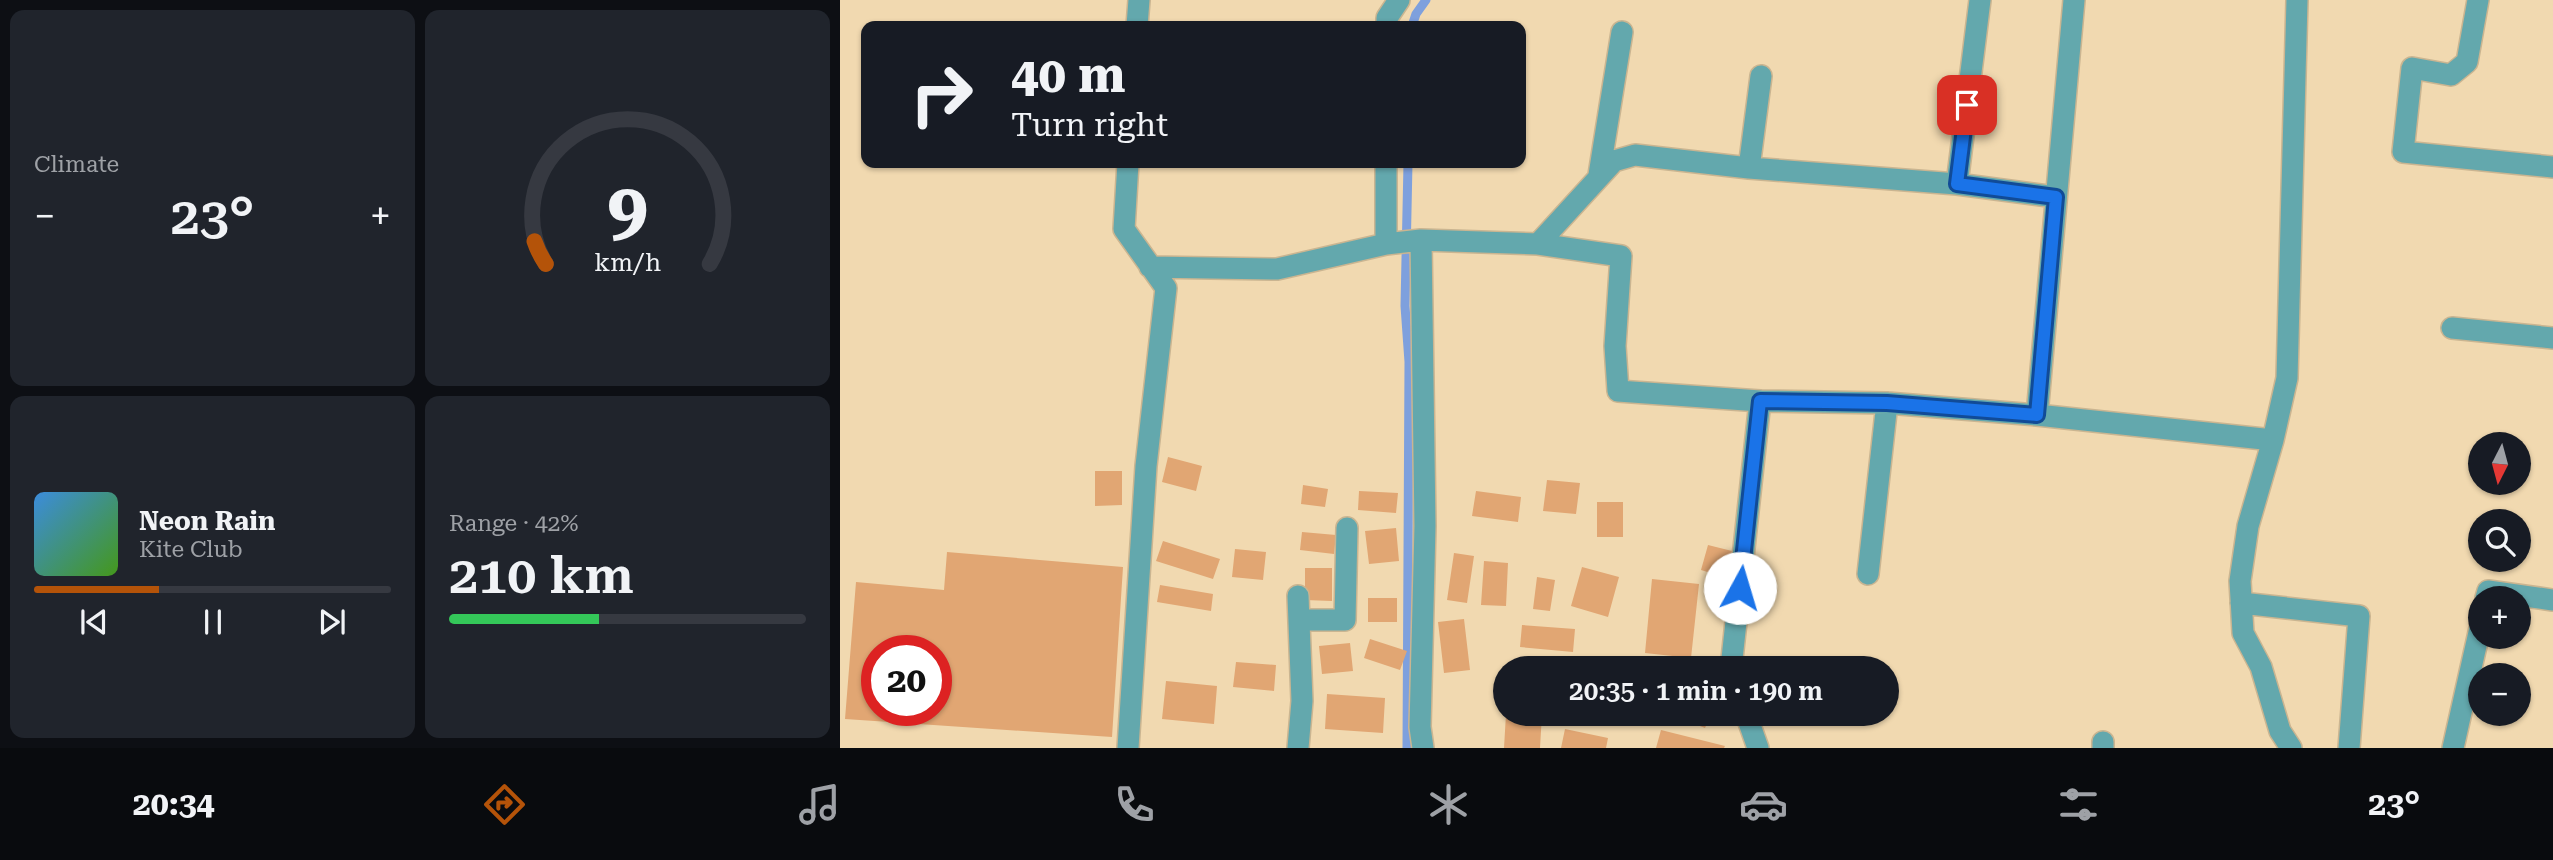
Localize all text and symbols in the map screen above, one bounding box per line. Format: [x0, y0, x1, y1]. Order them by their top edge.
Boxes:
text: 40 m [1011, 47, 1126, 104]
icon: right [896, 49, 987, 140]
pin [1937, 75, 1997, 135]
icon: arrive [1948, 86, 1986, 124]
text: Turn right [1011, 106, 1168, 144]
text: Climate [34, 151, 119, 178]
text: 9 [607, 167, 648, 252]
text: 23° [171, 186, 254, 247]
text: − [34, 194, 55, 238]
text: + [370, 194, 391, 238]
text: km/h [594, 248, 661, 277]
north arrow [2468, 432, 2530, 495]
map controls [2468, 432, 2531, 726]
text: Neon Rain [139, 506, 275, 536]
button: search [2468, 509, 2531, 572]
text: Range · 42% [449, 510, 578, 537]
text: Kite Club [139, 536, 243, 563]
text: 210 km [449, 545, 634, 606]
position arrow [1703, 551, 1777, 625]
button: + [2468, 586, 2531, 649]
icon: previous [75, 603, 113, 641]
icon: pause [194, 603, 232, 641]
icon: next [313, 603, 351, 641]
speed limit sign: 20 [861, 635, 952, 726]
button: − [2468, 663, 2531, 726]
text: 20:35 · 1 min · 190 m [1569, 676, 1823, 706]
icon: directions [480, 780, 529, 829]
icon: music [795, 780, 844, 829]
icon: phone [1110, 780, 1159, 829]
icon: climate [1424, 780, 1473, 829]
icon: car [1739, 780, 1788, 829]
icon: filters [2054, 780, 2103, 829]
text: 20:34 [133, 785, 215, 823]
text: 23° [2368, 785, 2420, 823]

